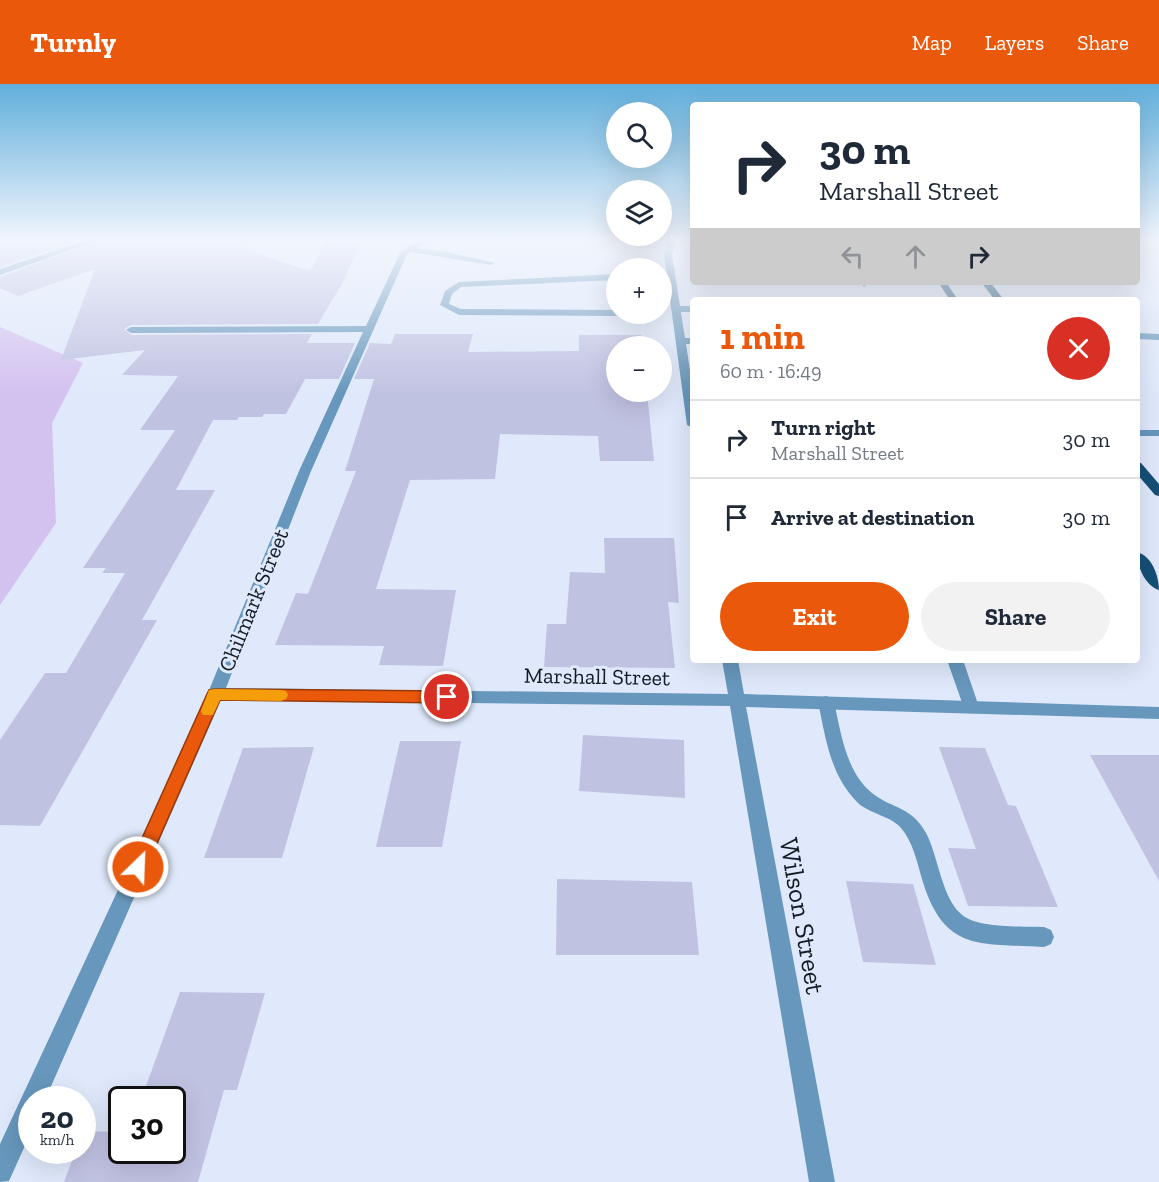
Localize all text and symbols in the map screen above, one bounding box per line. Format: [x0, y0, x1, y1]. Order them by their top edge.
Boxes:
text: Turnly [30, 26, 116, 59]
text: Map [912, 30, 952, 55]
text: Layers [985, 30, 1044, 55]
text: Share [1077, 30, 1129, 55]
map controls [606, 102, 672, 402]
button: search [606, 102, 672, 168]
text: 30 m [819, 124, 910, 175]
icon: right [720, 126, 798, 204]
text: Marshall Street [819, 175, 999, 207]
button: layers [606, 180, 672, 246]
icon: left [836, 240, 869, 273]
icon: ahead [899, 240, 932, 273]
icon: right [962, 240, 995, 273]
button: + [606, 258, 672, 324]
text: 1 min [720, 315, 805, 358]
button: close [1047, 317, 1110, 380]
button: − [606, 336, 672, 402]
text: 60 m · 16:49 [720, 359, 822, 383]
text: Turn right [771, 414, 875, 441]
icon: right [720, 423, 753, 456]
text: 30 m [1063, 426, 1110, 453]
text: Marshall Street [771, 441, 904, 465]
icon: arrive [720, 501, 753, 534]
text: Arrive at destination [771, 504, 974, 531]
text: 30 m [1063, 504, 1110, 531]
street label: Chilmark Street [213, 524, 295, 676]
button: Exit [720, 582, 909, 651]
button: Share [921, 582, 1110, 651]
street label: Marshall Street [524, 662, 671, 691]
pin [421, 671, 472, 722]
icon: arrive [430, 680, 463, 713]
position arrow [106, 835, 170, 899]
street label: Wilson Street [773, 835, 831, 997]
speed limit sign: 30 [108, 1086, 186, 1164]
text: 20 [40, 1100, 74, 1136]
text: km/h [40, 1131, 74, 1149]

